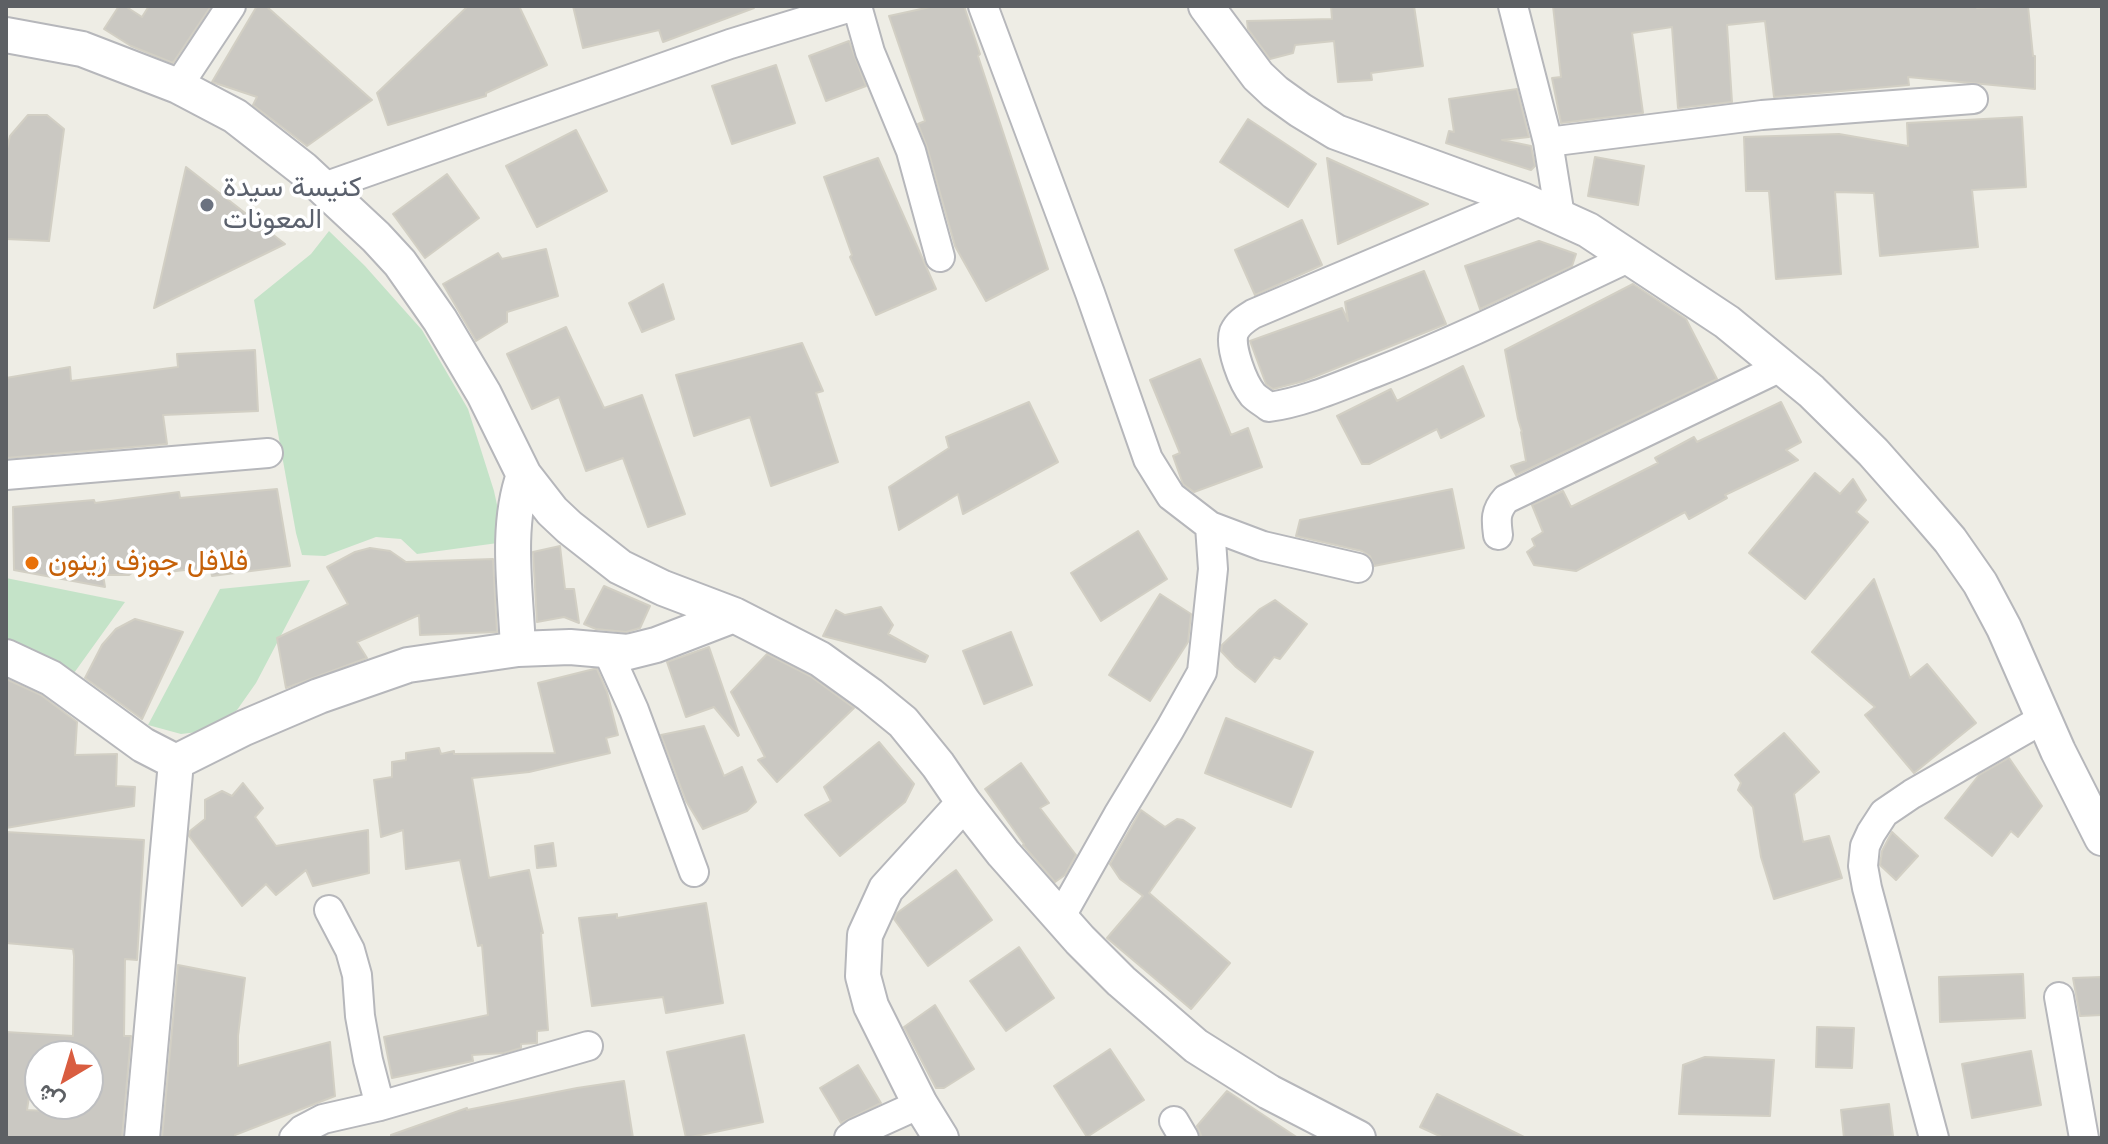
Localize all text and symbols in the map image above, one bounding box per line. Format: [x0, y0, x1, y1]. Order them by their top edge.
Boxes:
place label: كنيسة سيدة المعونات [223, 172, 362, 238]
marker: كنيسة سيدة المعونات [198, 196, 216, 214]
place label: فلافل جوزف زينون [48, 546, 248, 580]
marker: فلافل جوزف زينون [23, 554, 41, 572]
north arrow [24, 1040, 104, 1120]
text: ش [30, 1077, 71, 1118]

